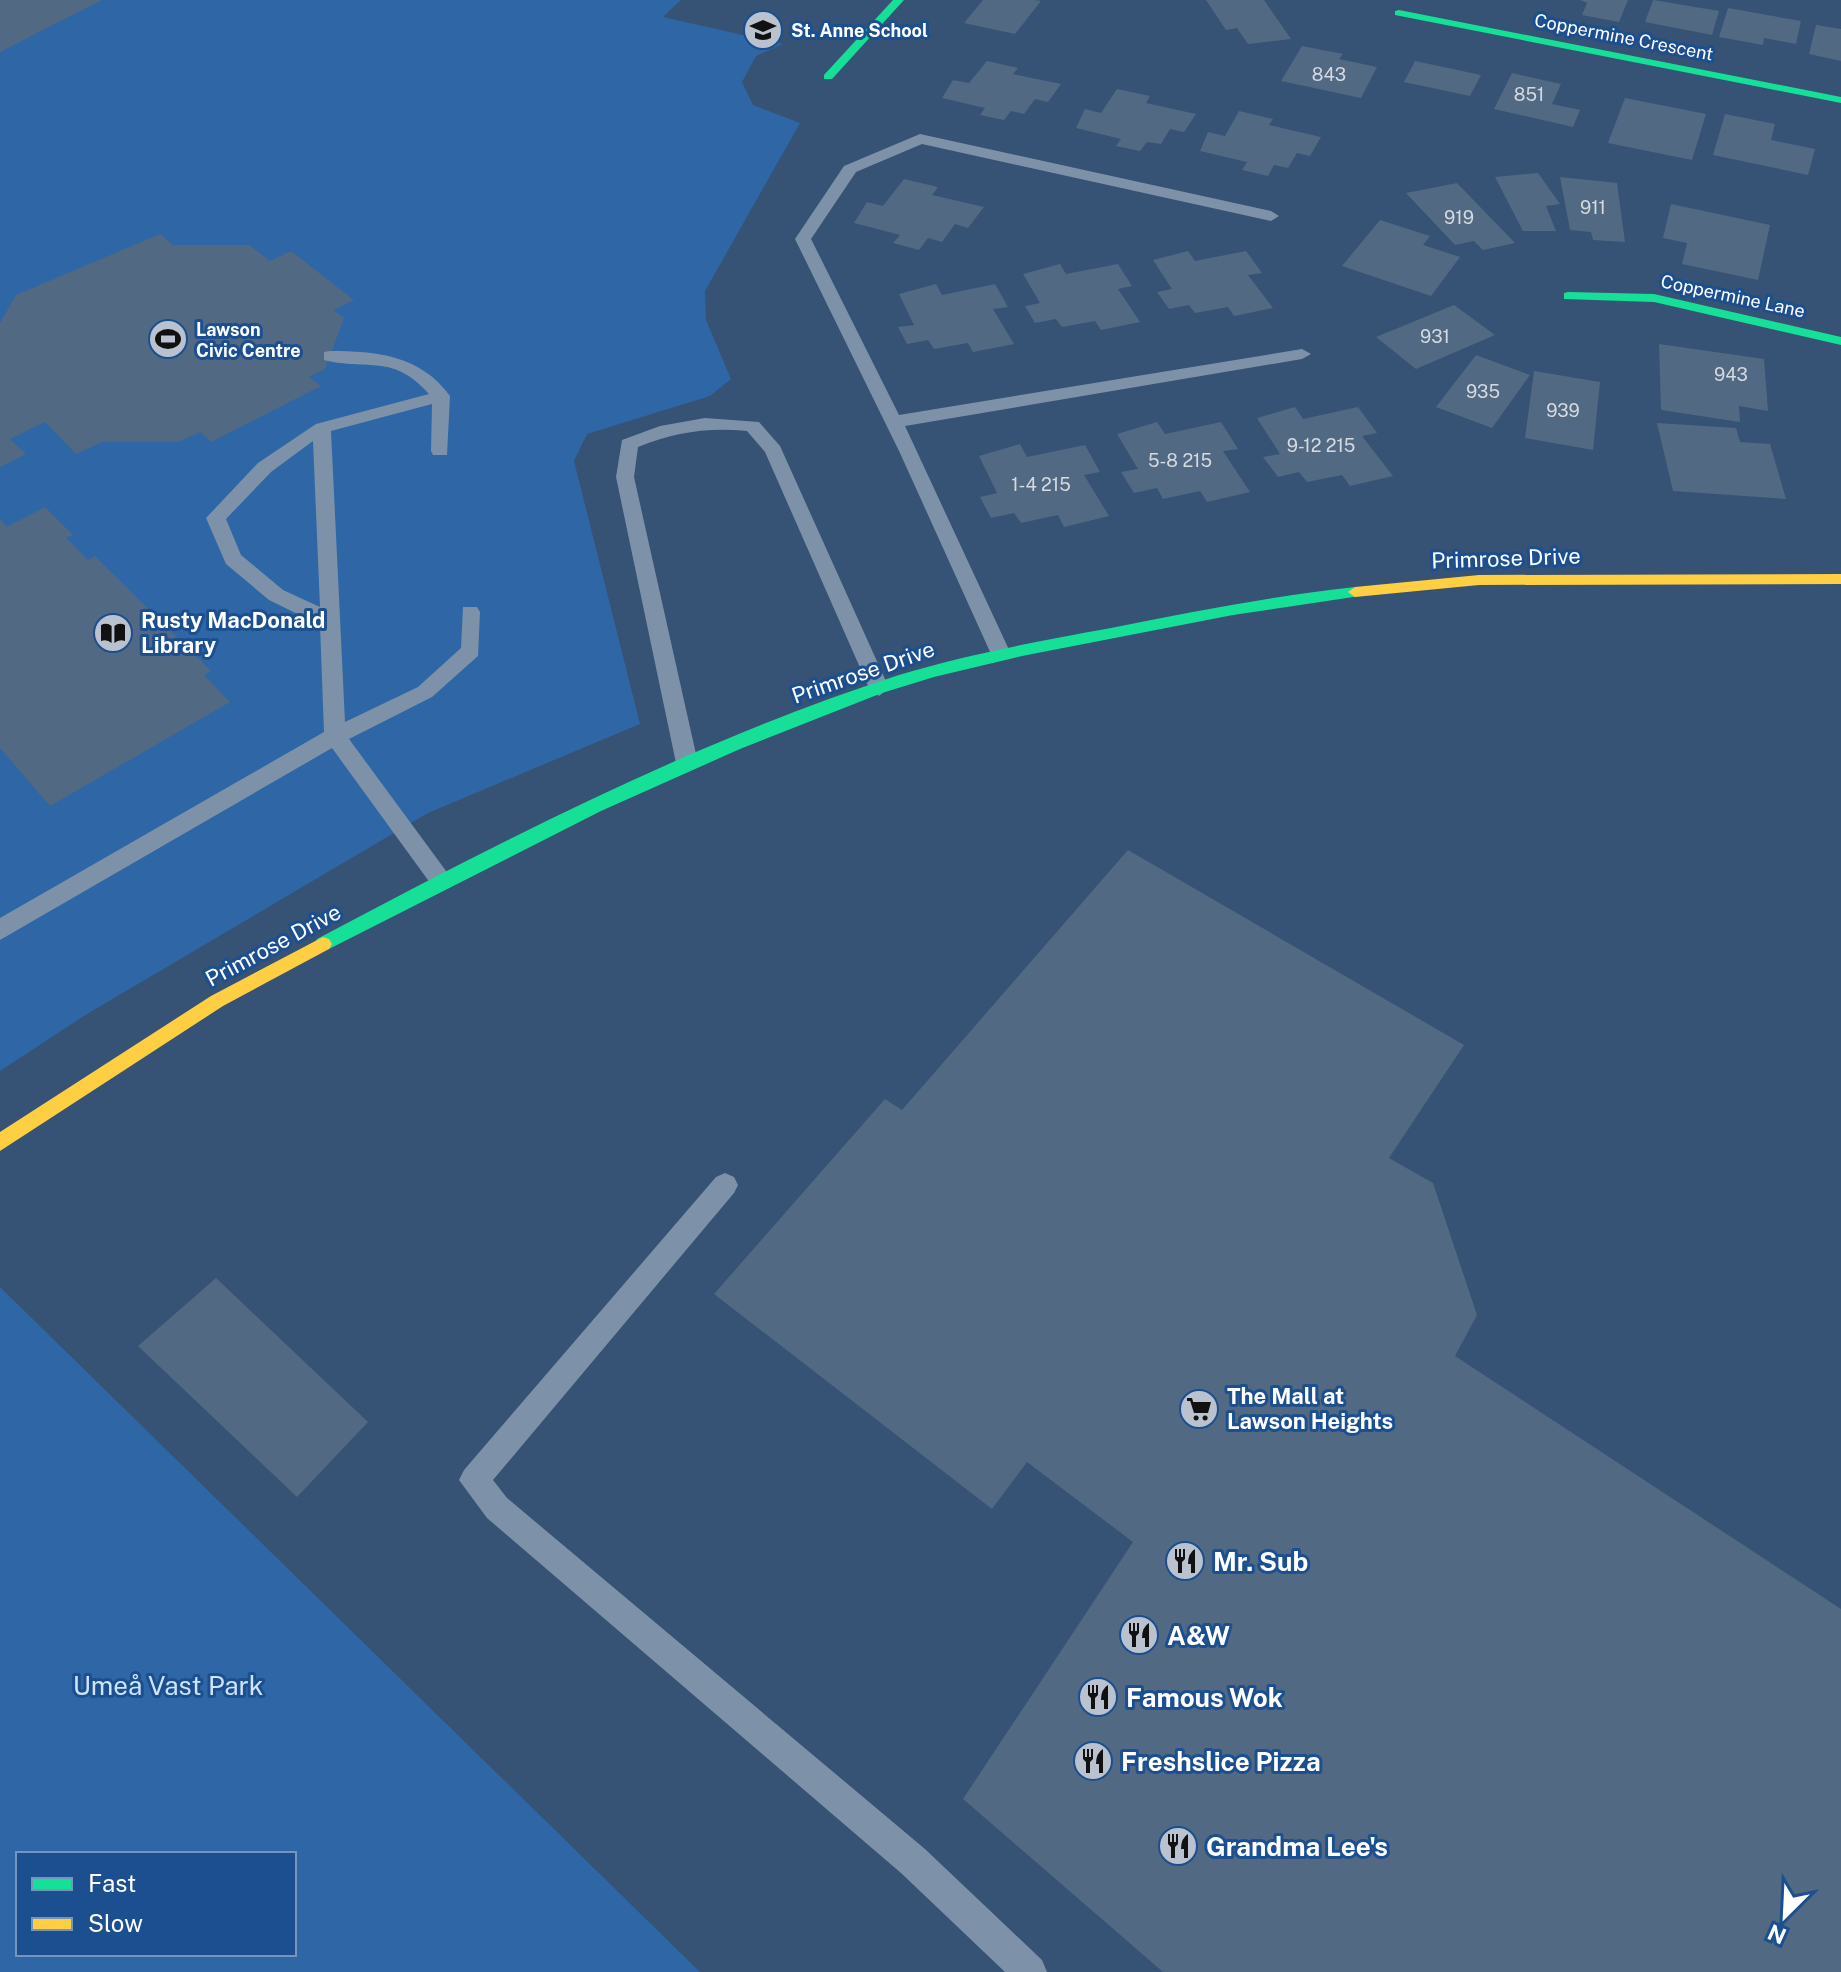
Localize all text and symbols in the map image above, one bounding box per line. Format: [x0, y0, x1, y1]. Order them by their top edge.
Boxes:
school or university icon: St. Anne School [742, 9, 784, 51]
street label: Coppermine Crescent [1533, 9, 1715, 65]
place label: St. Anne School [791, 20, 928, 41]
house number: 843 [1312, 64, 1346, 85]
house number: 851 [1514, 84, 1544, 105]
house number: 911 [1580, 197, 1606, 218]
house number: 919 [1444, 207, 1474, 228]
street label: Coppermine Lane [1659, 270, 1807, 322]
sports icon: Lawson Civic Centre [147, 318, 189, 360]
place label: Lawson Civic Centre [196, 319, 301, 361]
house number: 931 [1420, 326, 1450, 347]
house number: 943 [1714, 364, 1748, 385]
house number: 935 [1466, 381, 1500, 402]
house number: 939 [1546, 400, 1580, 421]
house number: 9-12 215 [1287, 435, 1355, 456]
house number: 5-8 215 [1148, 450, 1212, 471]
house number: 1-4 215 [1011, 474, 1071, 495]
street label: Primrose Drive [1431, 542, 1581, 574]
place label: Rusty MacDonald Library [141, 607, 325, 658]
library icon: Rusty MacDonald Library [92, 612, 134, 654]
street label: Primrose Drive [788, 635, 938, 709]
street label: Primrose Drive [201, 898, 345, 992]
place label: The Mall at Lawson Heights [1227, 1383, 1393, 1434]
supermarket icon: The Mall at Lawson Heights [1178, 1388, 1220, 1430]
restaurant icon: Mr. Sub [1164, 1540, 1206, 1582]
place label: Mr. Sub [1213, 1546, 1308, 1577]
restaurant icon: A&W [1118, 1614, 1160, 1656]
place label: A&W [1167, 1620, 1230, 1651]
park label: Umeå Vast Park [73, 1670, 263, 1701]
restaurant icon: Famous Wok [1077, 1676, 1119, 1718]
place label: Famous Wok [1126, 1682, 1283, 1713]
restaurant icon: Freshslice Pizza [1072, 1740, 1114, 1782]
place label: Freshslice Pizza [1121, 1746, 1321, 1777]
restaurant icon: Grandma Lee's [1157, 1825, 1199, 1867]
place label: Grandma Lee's [1206, 1831, 1388, 1862]
legend [16, 1852, 296, 1956]
text: Fast [88, 1869, 136, 1897]
north arrow [1745, 1876, 1825, 1956]
text: Slow [88, 1909, 143, 1937]
text: N [1764, 1919, 1790, 1950]

